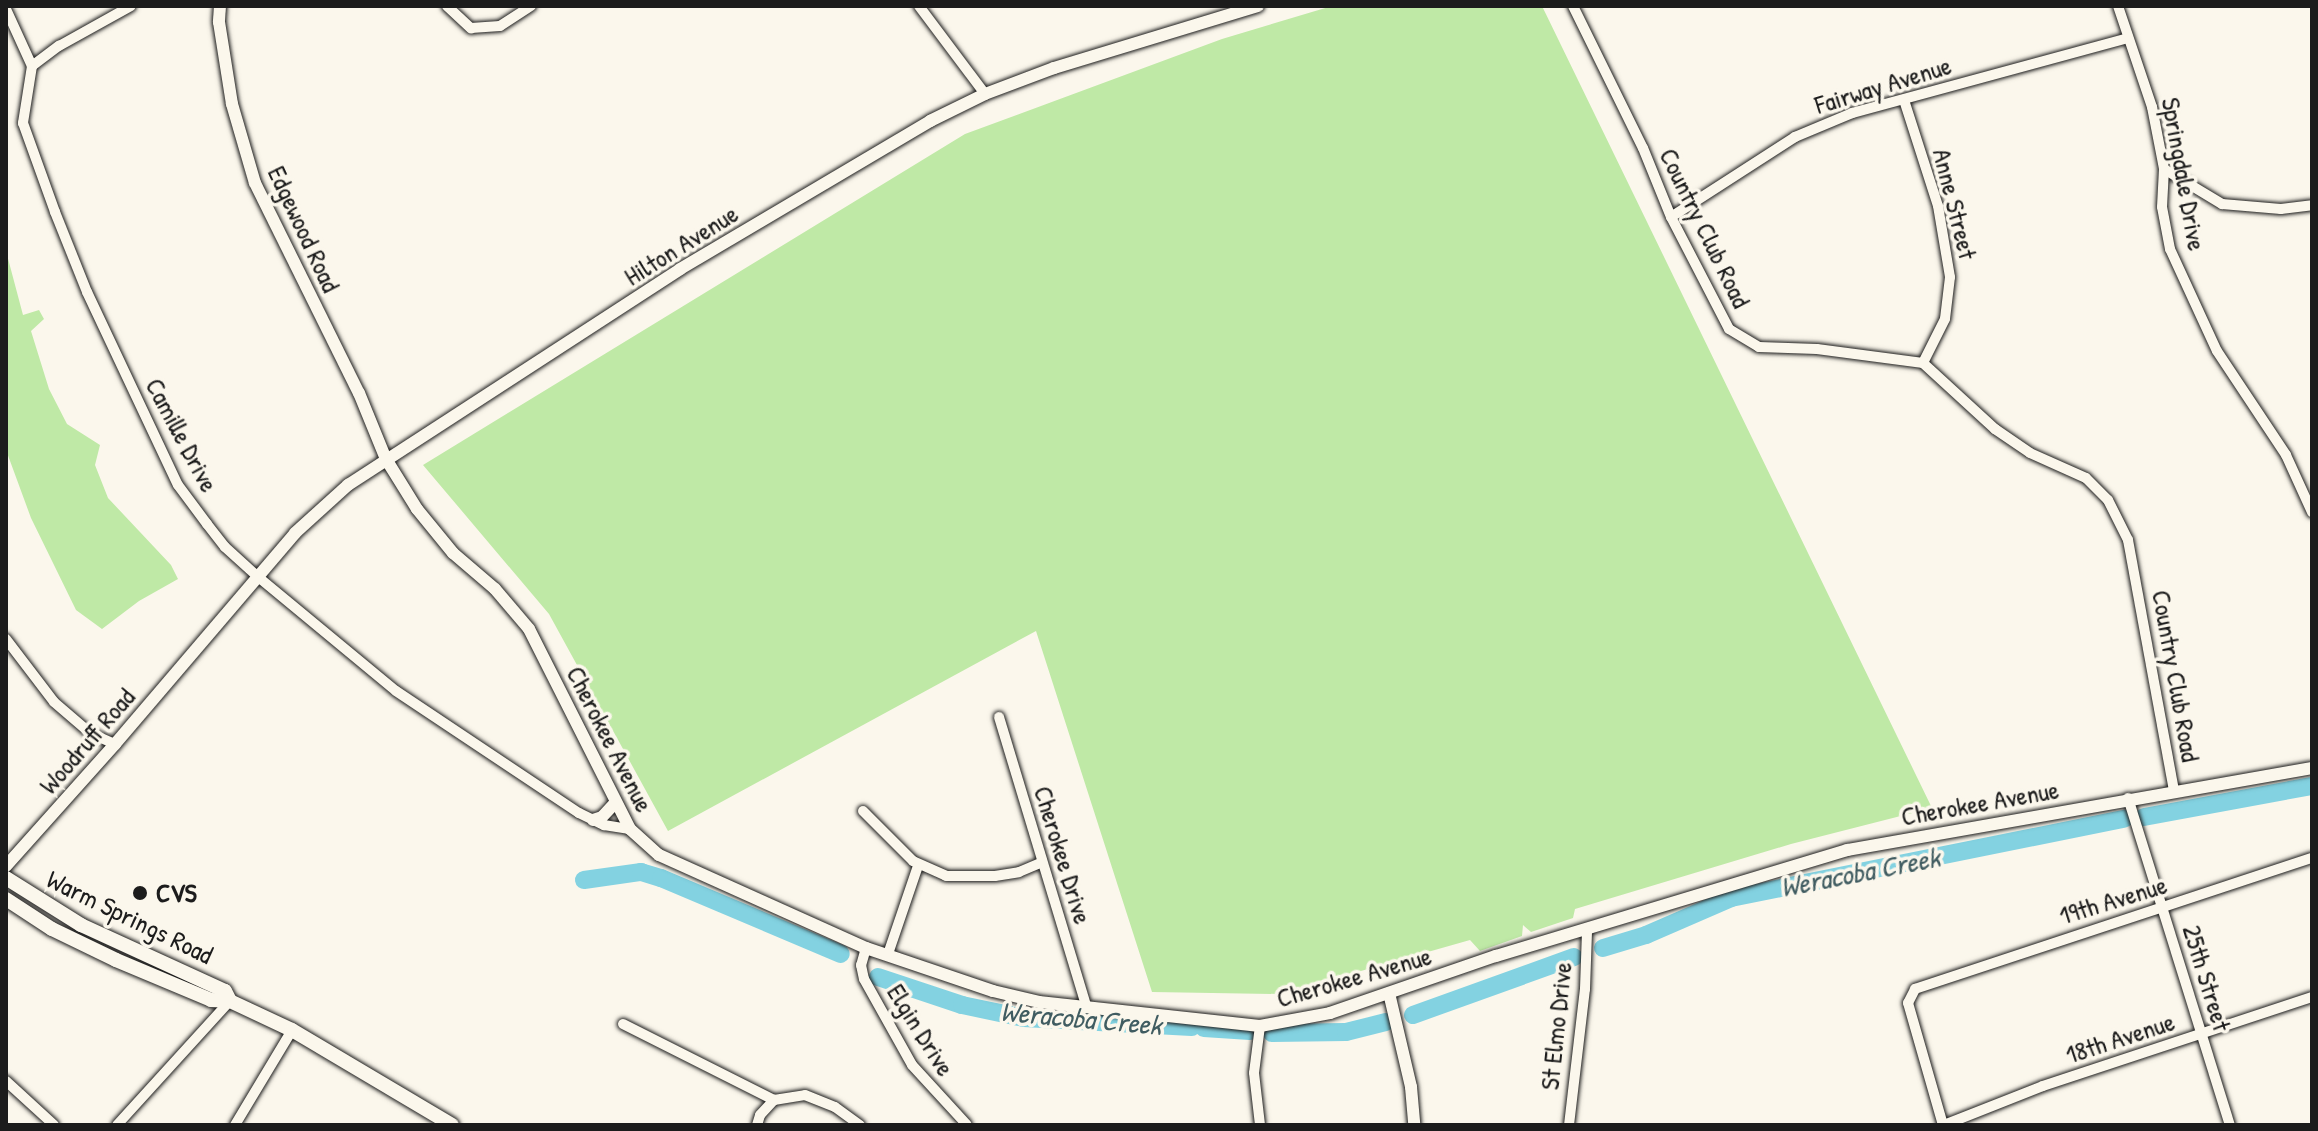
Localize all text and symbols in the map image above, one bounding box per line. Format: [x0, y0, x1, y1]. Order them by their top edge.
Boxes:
street label: Fairway Avenue [1811, 49, 1955, 121]
street label: Springdale Drive [2155, 95, 2213, 253]
street label: Country Club Road [1653, 143, 1757, 313]
street label: Anne Street [1926, 145, 1984, 263]
street label: Edgewood Road [261, 161, 347, 297]
street label: Hilton Avenue [618, 198, 744, 292]
street label: Camille Drive [139, 373, 225, 497]
street label: Country Club Road [2146, 588, 2206, 764]
street label: Cherokee Avenue [560, 661, 660, 817]
street label: Woodruff Road [33, 682, 141, 800]
street label: Cherokee Avenue [1899, 774, 2061, 832]
street label: Cherokee Drive [1027, 782, 1099, 928]
water label: Weracoba Creek [1778, 840, 1942, 904]
street label: Warm Springs Road [42, 863, 218, 971]
street label: 19th Avenue [2055, 869, 2171, 931]
place label: CVS [156, 877, 197, 909]
marker: CVS [131, 884, 149, 902]
street label: 25th Street [2176, 921, 2238, 1035]
street label: Cherokee Avenue [1273, 940, 1435, 1014]
street label: St Elmo Drive [1534, 961, 1578, 1091]
street label: Elgin Drive [881, 978, 961, 1082]
water label: Weracoba Creek [999, 994, 1163, 1042]
street label: 18th Avenue [2062, 1006, 2178, 1070]

